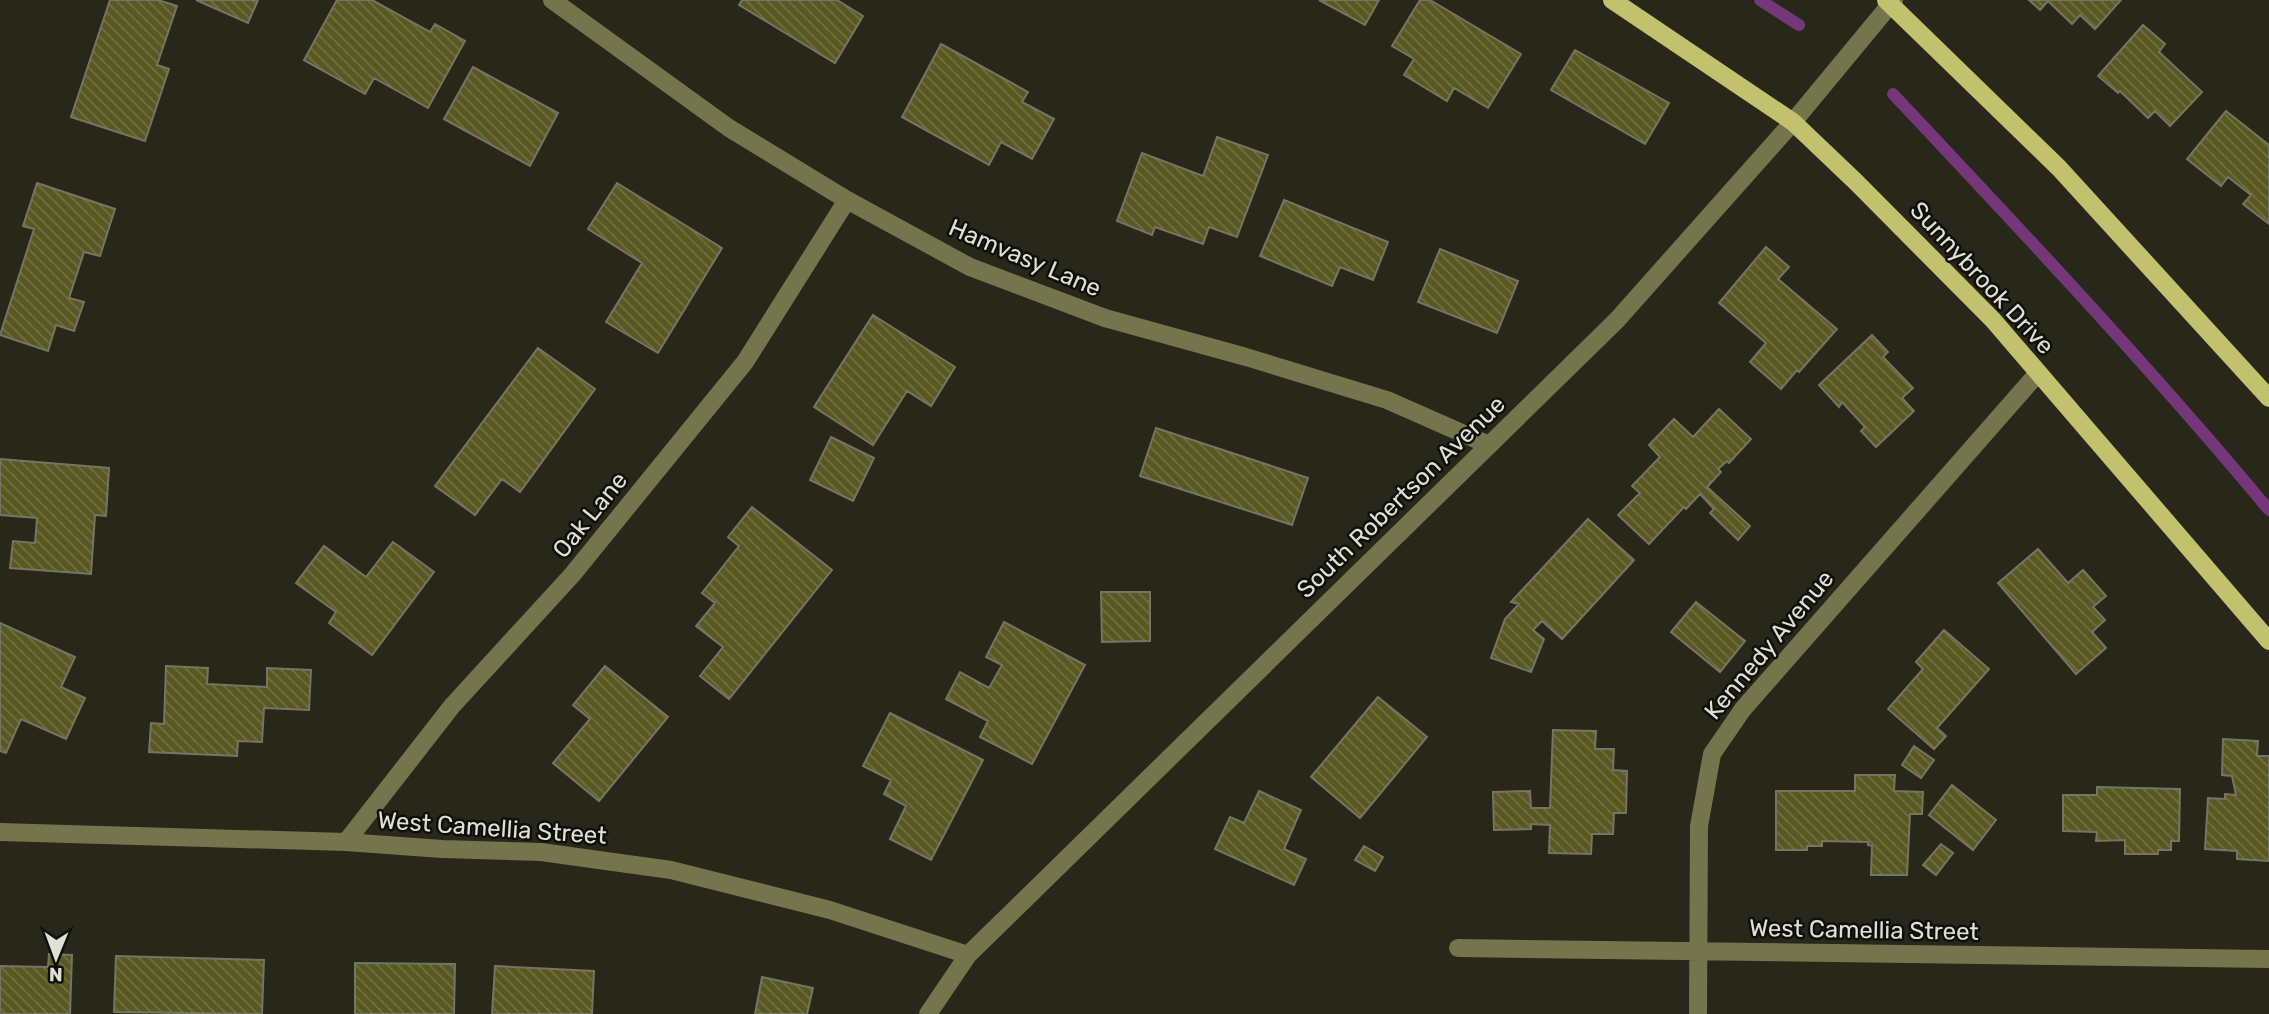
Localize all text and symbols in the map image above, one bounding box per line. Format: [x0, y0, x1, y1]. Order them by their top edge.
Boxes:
street label: Sunnybrook Drive [1904, 196, 2060, 360]
street label: Hamvasy Lane [945, 213, 1105, 303]
street label: South Robertson Avenue [1291, 390, 1511, 604]
street label: Oak Lane [547, 466, 633, 564]
street label: Kennedy Avenue [1699, 565, 1839, 725]
street label: West Camellia Street [376, 806, 608, 850]
street label: West Camellia Street [1749, 914, 1979, 946]
north arrow [21, 923, 91, 993]
text: N [49, 963, 63, 986]

